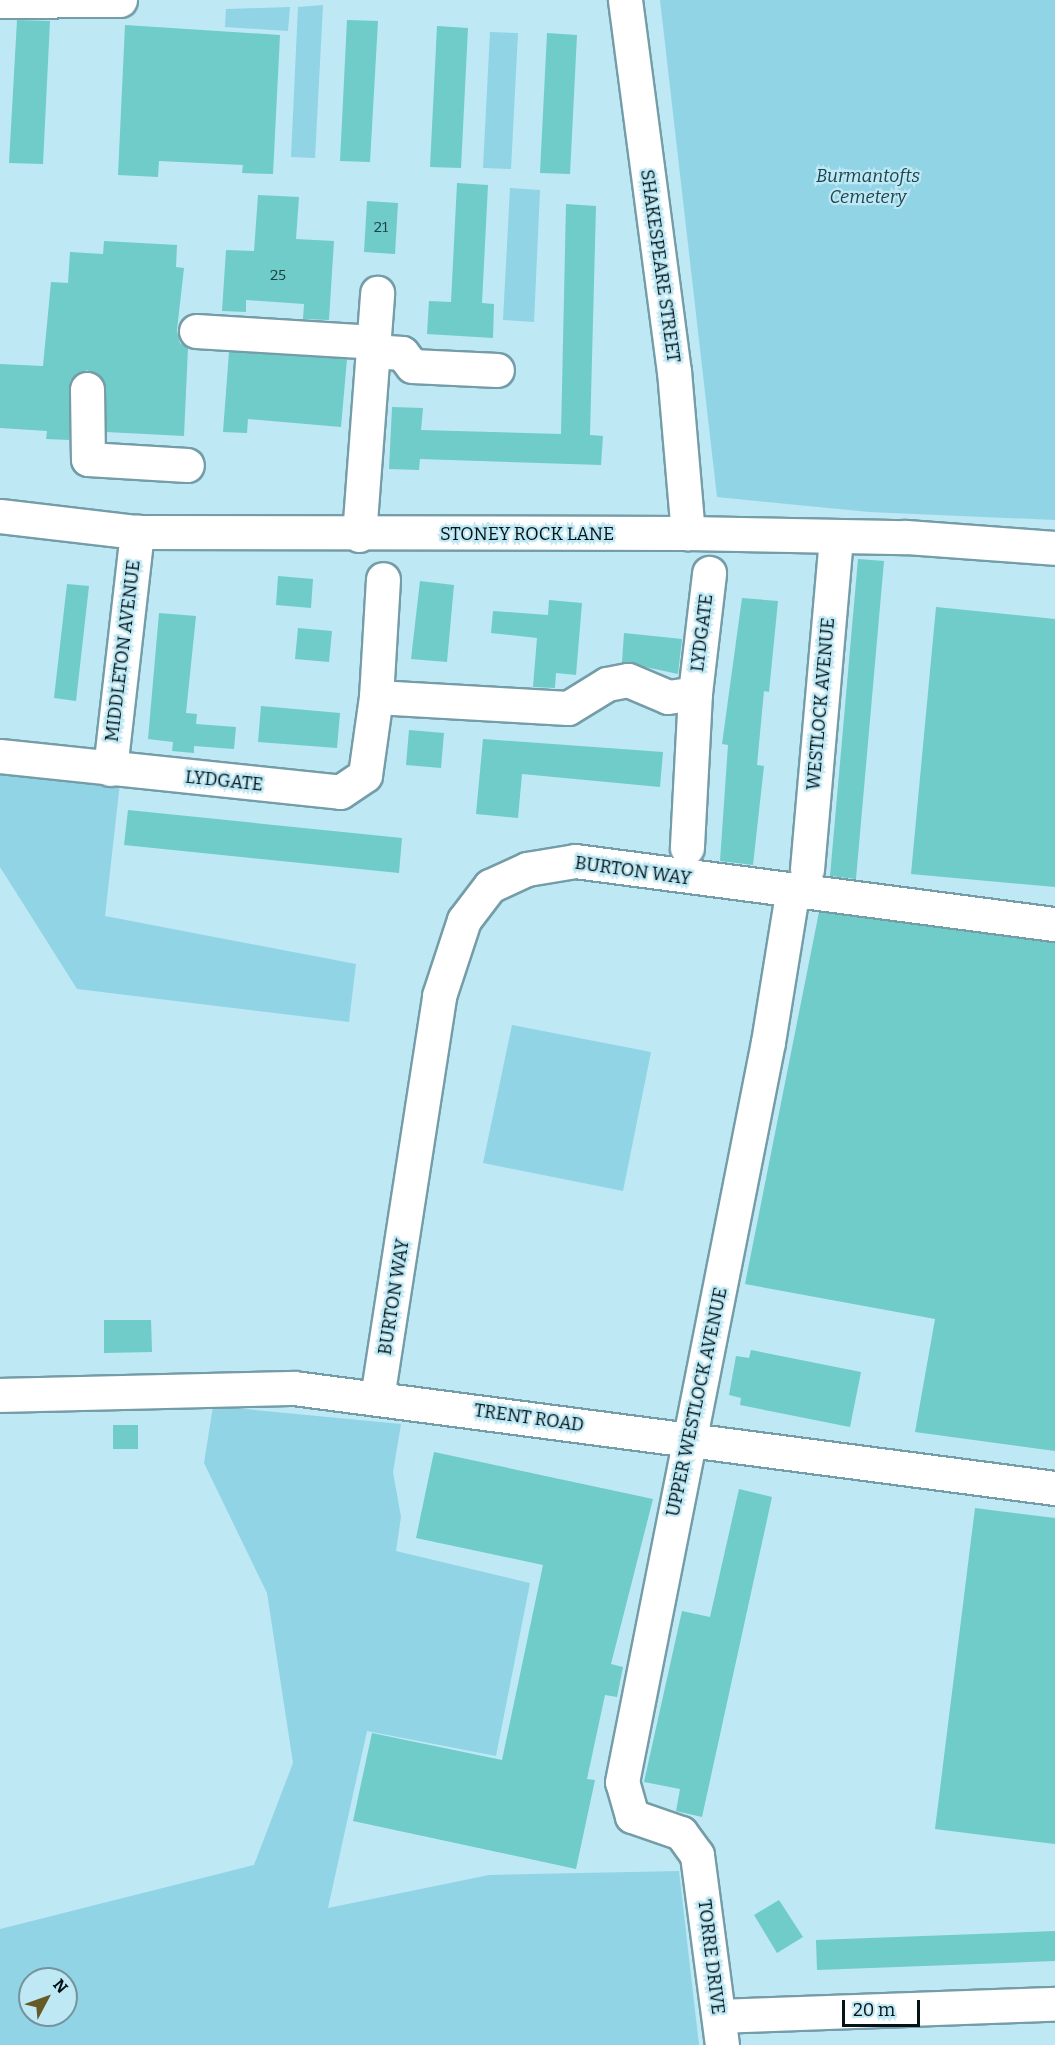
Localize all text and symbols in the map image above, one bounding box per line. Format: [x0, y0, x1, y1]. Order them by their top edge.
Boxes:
park label: Burmantofts Cemetery [816, 166, 920, 208]
street label: SHAKESPEARE STREET [636, 168, 684, 364]
house number: 21 [374, 219, 388, 237]
house number: 25 [270, 267, 286, 285]
street label: STONEY ROCK LANE [440, 523, 614, 545]
street label: MIDDLETON AVENUE [101, 559, 145, 743]
street label: LYDGATE [687, 593, 717, 673]
street label: WESTLOCK AVENUE [803, 617, 839, 791]
street label: LYDGATE [184, 766, 264, 796]
street label: BURTON WAY [573, 852, 693, 890]
street label: BURTON WAY [374, 1237, 414, 1357]
street label: UPPER WESTLOCK AVENUE [662, 1285, 732, 1519]
street label: TRENT ROAD [473, 1400, 585, 1436]
street label: TORRE DRIVE [693, 1898, 729, 2016]
north arrow [18, 1967, 78, 2027]
text: N [49, 1975, 72, 1997]
scale bar [845, 1988, 923, 2026]
text: 20 m [853, 1999, 895, 2021]

